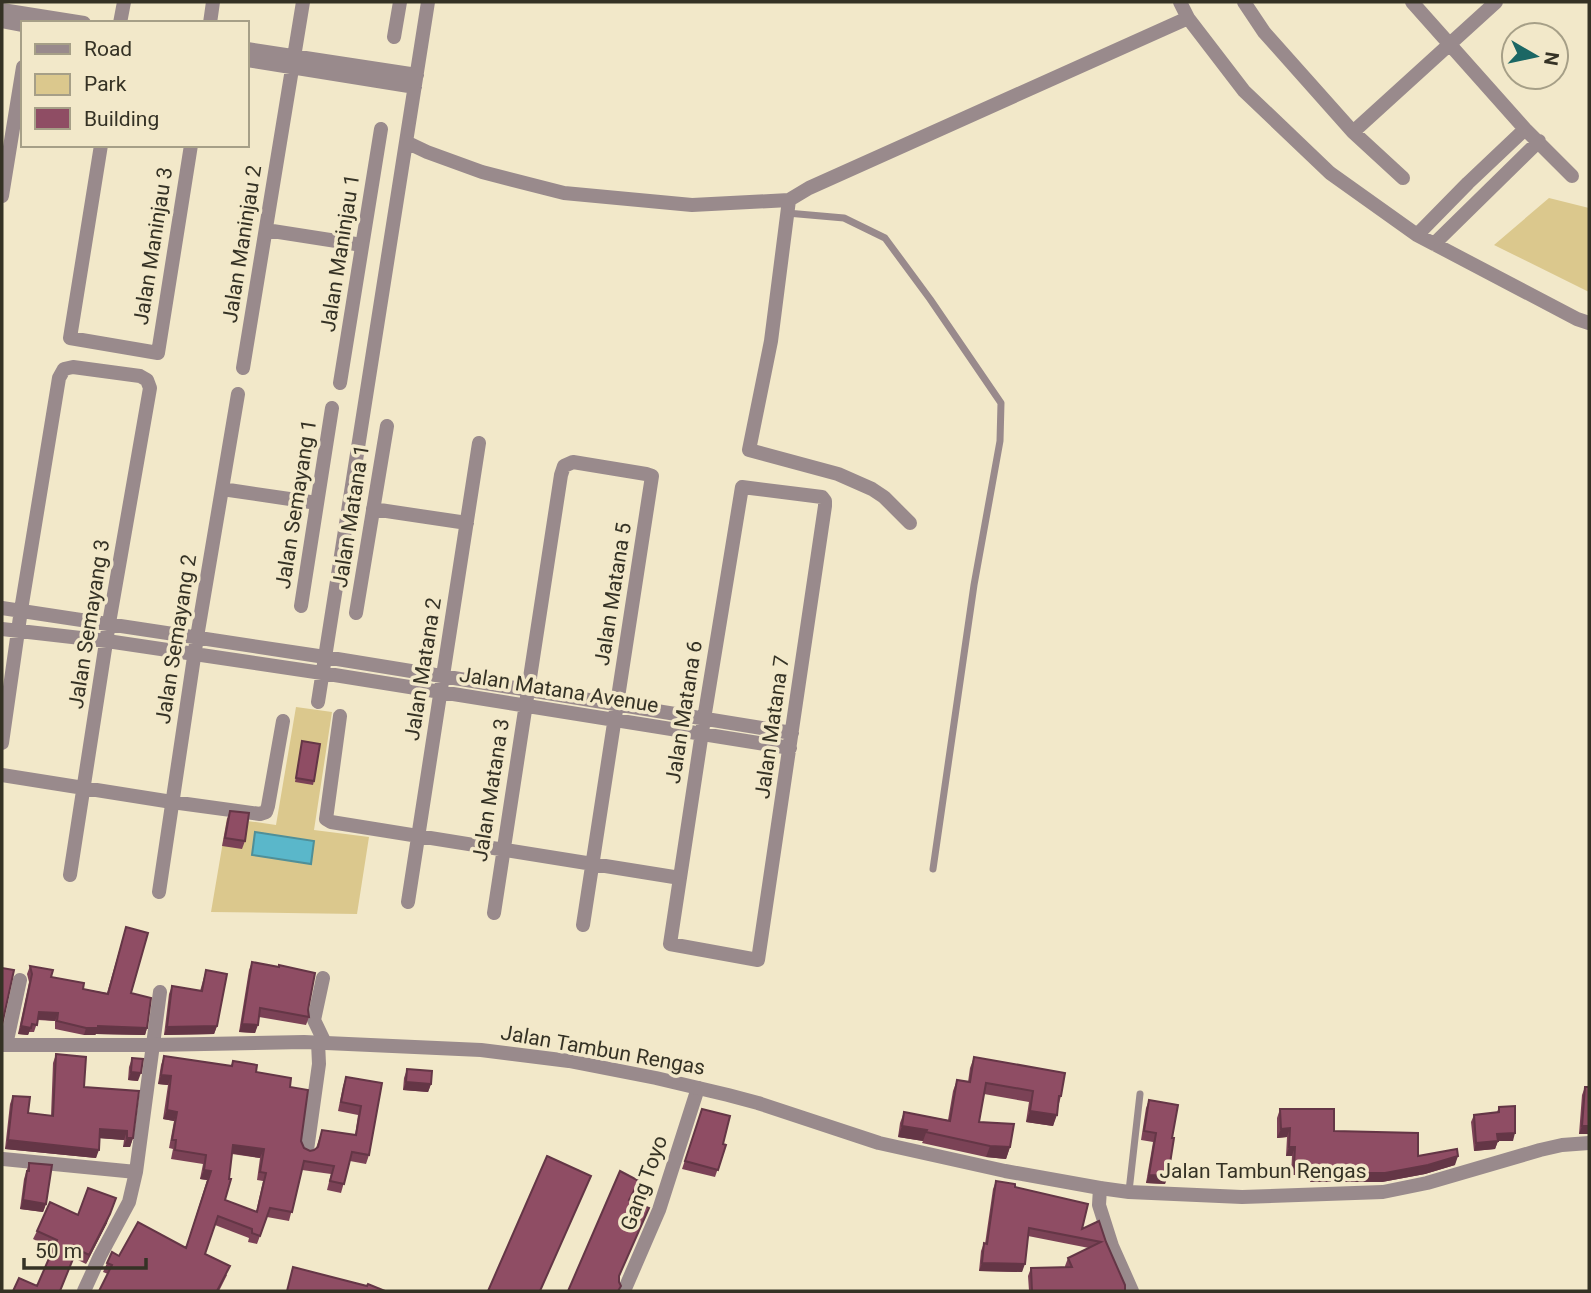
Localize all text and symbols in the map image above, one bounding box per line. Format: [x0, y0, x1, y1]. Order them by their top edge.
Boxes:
legend [21, 21, 248, 147]
north arrow [1500, 21, 1570, 91]
text: Road [84, 37, 132, 61]
text: N [1539, 50, 1564, 67]
text: Park [84, 72, 127, 96]
text: Building [84, 107, 159, 131]
street label: Jalan Maninjau 2 [218, 163, 266, 325]
street label: Jalan Maninjau 3 [129, 165, 177, 327]
street label: Jalan Maninjau 1 [316, 172, 364, 334]
street label: Jalan Semayang 1 [271, 418, 321, 590]
street label: Jalan Matana 1 [328, 443, 374, 589]
street label: Jalan Matana 5 [590, 521, 636, 667]
street label: Jalan Semayang 3 [64, 538, 114, 710]
street label: Jalan Semayang 2 [151, 552, 201, 725]
street label: Jalan Matana 2 [400, 596, 446, 742]
street label: Jalan Matana 6 [661, 639, 707, 785]
street label: Jalan Matana 7 [750, 654, 794, 800]
street label: Jalan Matana Avenue [458, 662, 660, 718]
street label: Jalan Matana 3 [468, 717, 514, 863]
street label: Jalan Tambun Rengas [499, 1020, 707, 1080]
street label: Gang Toyo [616, 1132, 672, 1234]
street label: Jalan Tambun Rengas [1159, 1159, 1367, 1183]
scale bar [24, 1226, 147, 1270]
text: 50 m [35, 1239, 82, 1263]

